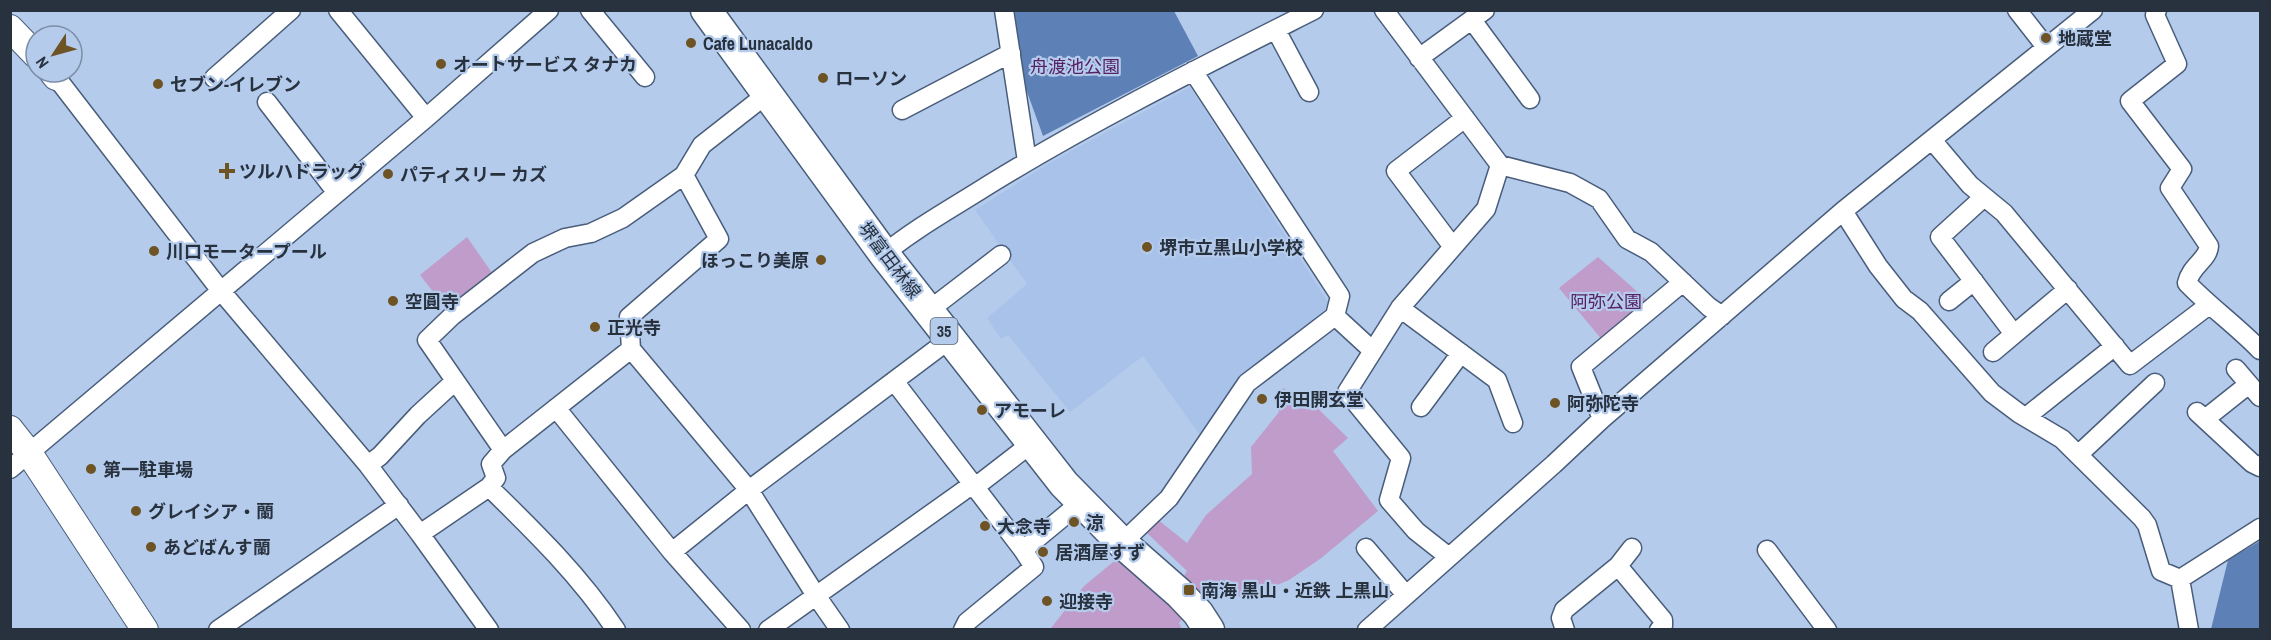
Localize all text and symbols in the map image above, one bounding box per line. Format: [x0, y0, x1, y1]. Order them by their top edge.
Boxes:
north arrow [24, 24, 84, 84]
place label: 地蔵堂 [2058, 26, 2112, 51]
place label: Cafe Lunacaldo [703, 31, 813, 56]
marker: 地蔵堂 [2039, 31, 2053, 45]
marker: Cafe Lunacaldo [684, 36, 698, 50]
place label: オートサービス タナカ [453, 52, 637, 77]
text: N [30, 53, 54, 73]
park label: 舟渡池公園 [1030, 54, 1120, 79]
marker: オートサービス タナカ [434, 57, 448, 71]
place label: ローソン [835, 66, 907, 91]
marker: ローソン [816, 71, 830, 85]
place label: セブン-イレブン [170, 72, 301, 97]
marker: セブン-イレブン [151, 77, 165, 91]
place label: ツルハドラッグ [239, 159, 365, 184]
place label: パティスリー カズ [400, 162, 547, 187]
marker: ツルハドラッグ [220, 164, 234, 178]
marker: パティスリー カズ [381, 167, 395, 181]
street label: 堺富田林線 [853, 217, 927, 303]
place label: 堺市立黒山小学校 [1159, 235, 1303, 260]
place label: 川口モータープール [166, 239, 327, 264]
marker: 堺市立黒山小学校 [1140, 240, 1154, 254]
marker: 川口モータープール [147, 244, 161, 258]
place label: ほっこり美原 [701, 248, 809, 273]
marker: ほっこり美原 [814, 253, 828, 267]
place label: 空圓寺 [405, 289, 459, 314]
park label: 阿弥公園 [1570, 289, 1642, 314]
marker: 空圓寺 [386, 294, 400, 308]
place label: 正光寺 [607, 315, 661, 340]
road number: 35 [930, 318, 958, 344]
marker: 正光寺 [588, 320, 602, 334]
place label: 伊田開玄堂 [1274, 387, 1364, 412]
place label: 阿弥陀寺 [1567, 391, 1639, 416]
marker: 伊田開玄堂 [1255, 392, 1269, 406]
marker: 阿弥陀寺 [1548, 396, 1562, 410]
place label: アモーレ [994, 398, 1066, 423]
marker: アモーレ [975, 403, 989, 417]
place label: 第一駐車場 [103, 457, 193, 482]
marker: 第一駐車場 [84, 462, 98, 476]
place label: グレイシア・蘭 [148, 499, 274, 524]
marker: グレイシア・蘭 [129, 504, 143, 518]
place label: 涼 [1086, 510, 1104, 535]
place label: 大念寺 [997, 514, 1051, 539]
marker: 涼 [1067, 515, 1081, 529]
marker: 大念寺 [978, 519, 992, 533]
place label: あどばんす蘭 [163, 535, 271, 560]
marker: あどばんす蘭 [144, 540, 158, 554]
place label: 居酒屋すず [1055, 540, 1145, 565]
marker: 居酒屋すず [1036, 545, 1050, 559]
place label: 南海 黒山・近鉄 上黒山 [1201, 578, 1389, 603]
marker: 南海 黒山・近鉄 上黒山 [1182, 583, 1196, 597]
place label: 迎接寺 [1059, 589, 1113, 614]
marker: 迎接寺 [1040, 594, 1054, 608]

